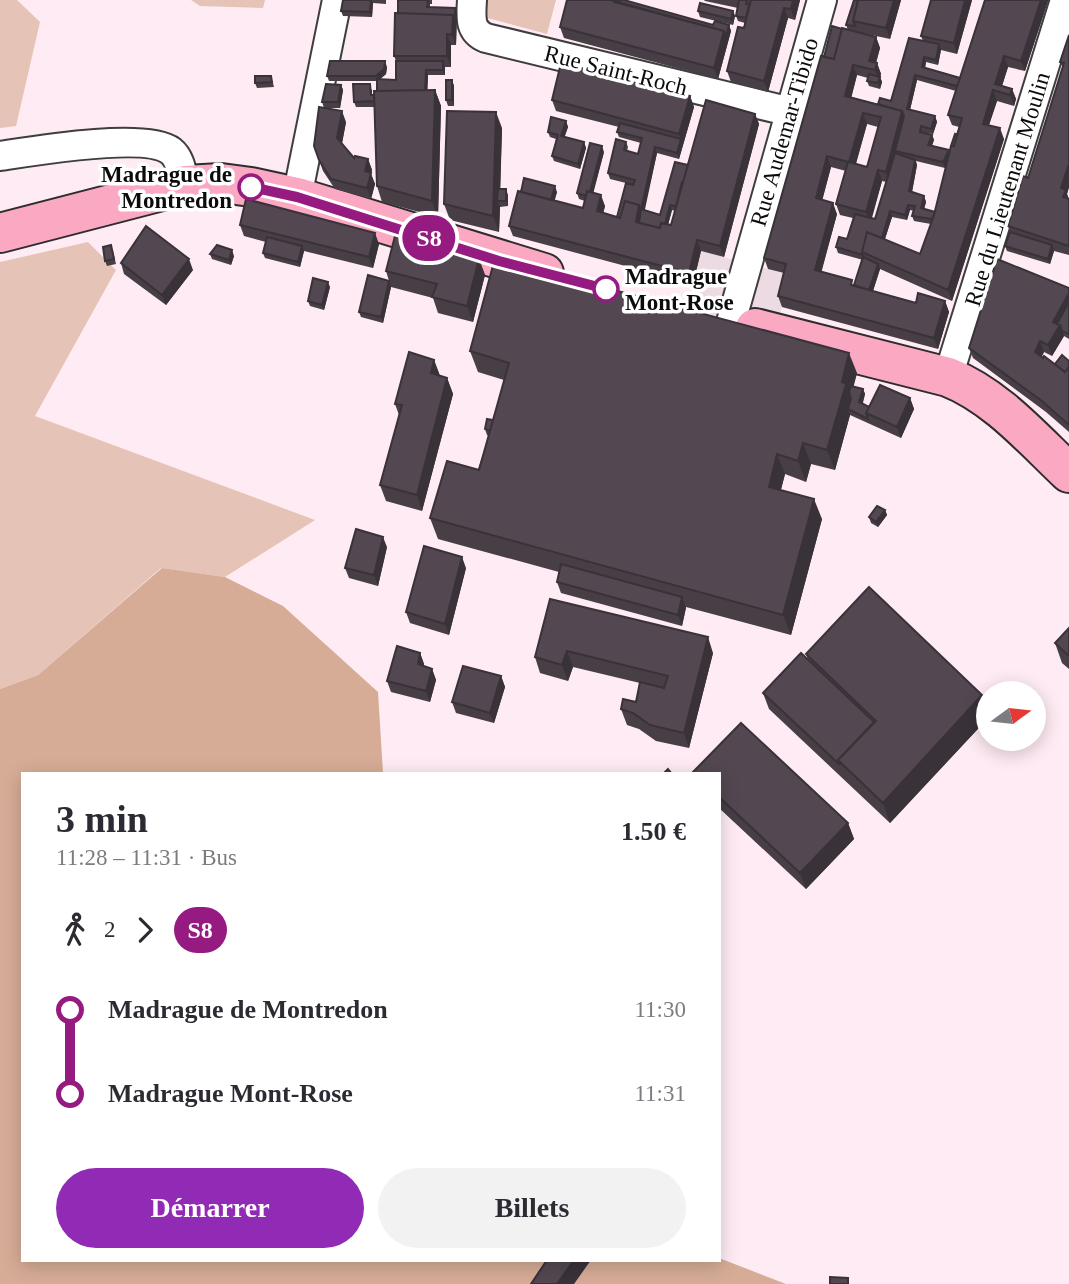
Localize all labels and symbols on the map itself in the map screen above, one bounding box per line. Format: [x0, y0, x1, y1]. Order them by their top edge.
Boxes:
street label: Rue Audemar-Tibido [746, 35, 823, 229]
street label: Rue Saint-Roch [542, 41, 690, 100]
street label: Rue du Lieutenant Moulin [960, 69, 1055, 309]
place label: Madrague de Montredon [101, 162, 232, 213]
marker: Madrague de Montredon [238, 174, 264, 200]
line badge: S8 [398, 215, 460, 261]
place label: Madrague Mont-Rose [625, 264, 734, 315]
marker: Madrague Mont-Rose [593, 276, 619, 302]
north arrow [976, 681, 1046, 751]

